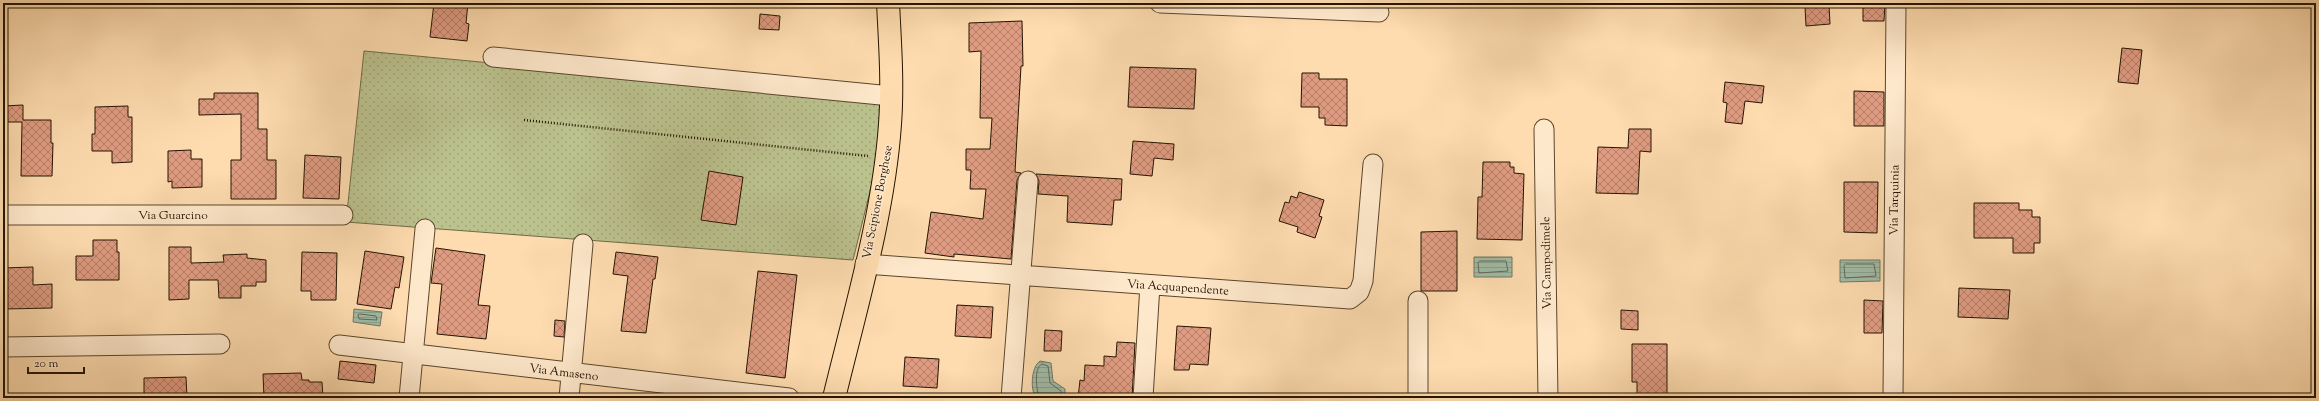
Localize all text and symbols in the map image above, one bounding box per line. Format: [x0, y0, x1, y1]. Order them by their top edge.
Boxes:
street label: Via Scipione Borghese [858, 143, 898, 261]
street label: Via Tarquinia [1885, 164, 1905, 236]
street label: Via Guarcino [138, 207, 208, 225]
street label: Via Campodimele [1537, 216, 1557, 310]
street label: Via Acquapendente [1126, 275, 1230, 301]
scale bar [28, 349, 84, 375]
text: 20 m [34, 355, 59, 373]
street label: Via Amaseno [528, 360, 600, 386]

